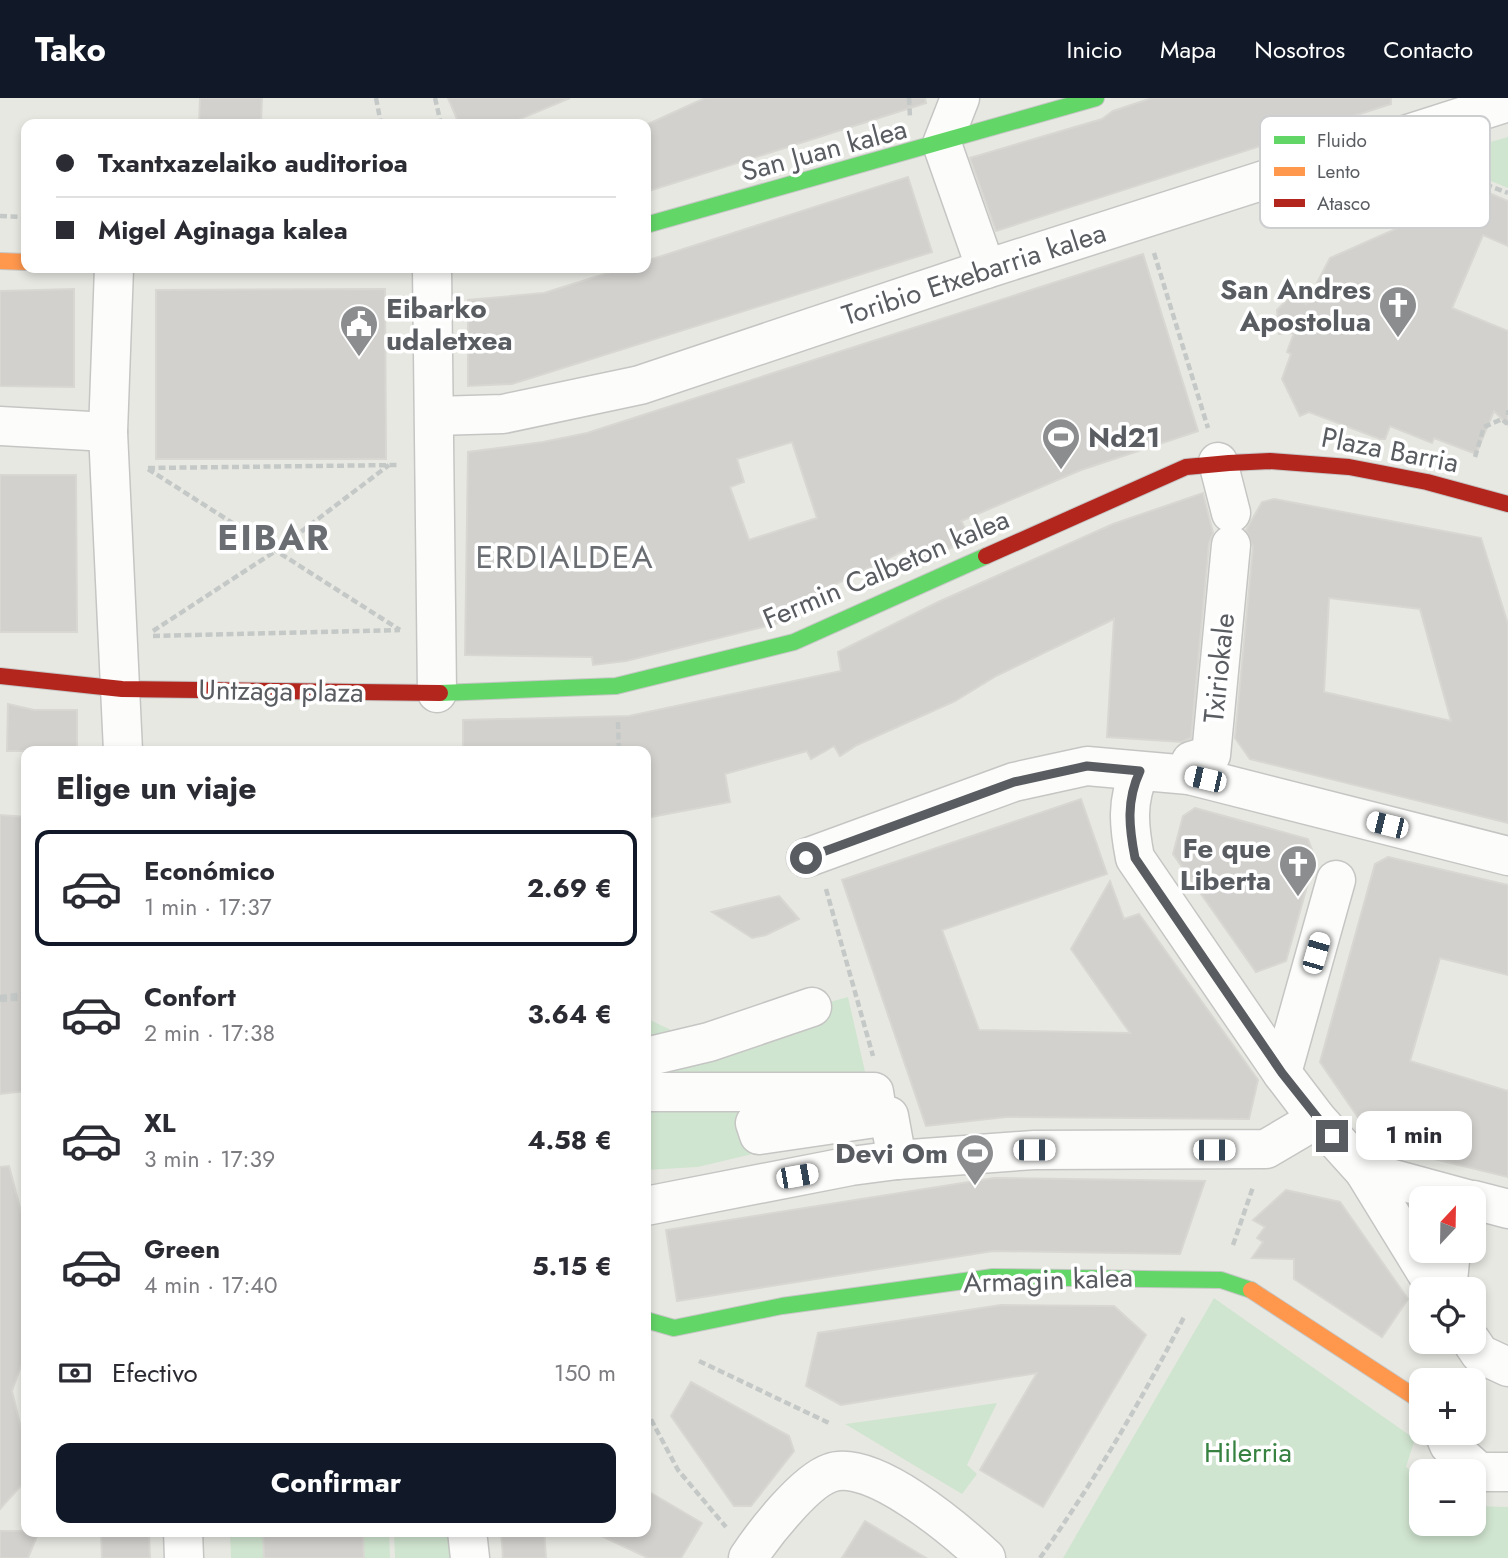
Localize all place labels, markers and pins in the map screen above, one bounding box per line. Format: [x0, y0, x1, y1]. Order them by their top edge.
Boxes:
place label: San Andres Apostolua [1220, 269, 1371, 342]
church icon: San Andres Apostolua [1377, 284, 1419, 339]
place label: Eibarko udaletxea [386, 288, 513, 361]
public building icon: Eibarko udaletxea [338, 303, 380, 358]
sports icon: Nd21 [1040, 416, 1082, 471]
place label: Nd21 [1088, 417, 1160, 458]
place label: Fe que Liberta [1180, 828, 1271, 901]
church icon: Fe que Liberta [1277, 843, 1319, 898]
sports icon: Devi Om [954, 1132, 996, 1187]
place label: Devi Om [835, 1133, 948, 1174]

